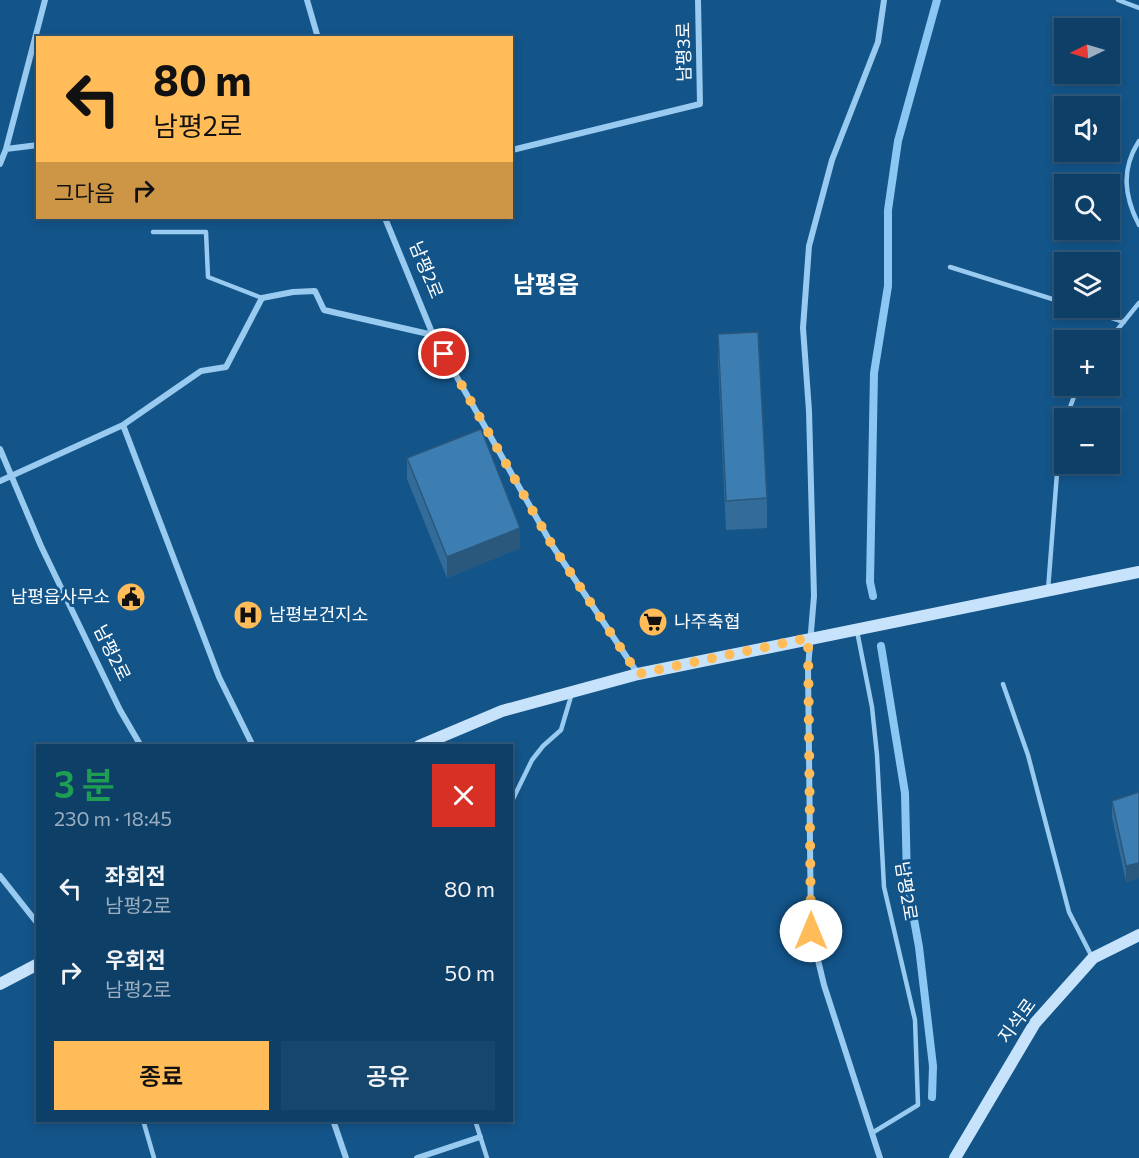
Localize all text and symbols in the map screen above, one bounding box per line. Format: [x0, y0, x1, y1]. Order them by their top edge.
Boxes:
north arrow [1054, 18, 1120, 84]
map controls [1054, 18, 1120, 474]
street label: 남평3로 [671, 22, 695, 82]
text: 80 m [153, 53, 252, 105]
icon: left [54, 60, 132, 138]
button: sound [1054, 96, 1120, 162]
text: 남평2로 [153, 109, 243, 142]
icon: right [127, 174, 160, 207]
button: search [1054, 174, 1120, 240]
text: 그다음 [54, 179, 115, 206]
street label: 남평2로 [406, 238, 448, 301]
button: layers [1054, 252, 1120, 318]
district label: 남평읍 [513, 269, 579, 298]
pin [418, 328, 469, 379]
button: + [1054, 330, 1120, 396]
icon: arrive [427, 337, 460, 370]
button: − [1054, 408, 1120, 474]
public building icon: 남평읍사무소 [115, 581, 147, 613]
place label: 남평읍사무소 [11, 585, 110, 607]
hospital icon: 남평보건지소 [232, 599, 264, 631]
place label: 남평보건지소 [269, 603, 368, 625]
supermarket icon: 나주축협 [637, 606, 669, 638]
place label: 나주축협 [674, 610, 740, 632]
street label: 남평2로 [90, 621, 136, 684]
text: 3 분 [54, 761, 115, 805]
button: close [432, 764, 495, 827]
text: 230 m · 18:45 [54, 806, 172, 830]
street label: 남평2로 [891, 860, 923, 922]
text: 좌회전 [105, 862, 166, 889]
icon: left [54, 872, 87, 905]
text: 80 m [444, 875, 495, 902]
text: 남평2로 [105, 893, 171, 917]
position arrow [779, 899, 843, 963]
text: 우회전 [105, 946, 166, 973]
icon: right [54, 956, 87, 989]
text: 50 m [445, 959, 495, 986]
text: 남평2로 [105, 977, 171, 1001]
street label: 지석로 [993, 994, 1040, 1047]
button: 종료 [54, 1041, 269, 1110]
button: 공유 [281, 1041, 495, 1110]

